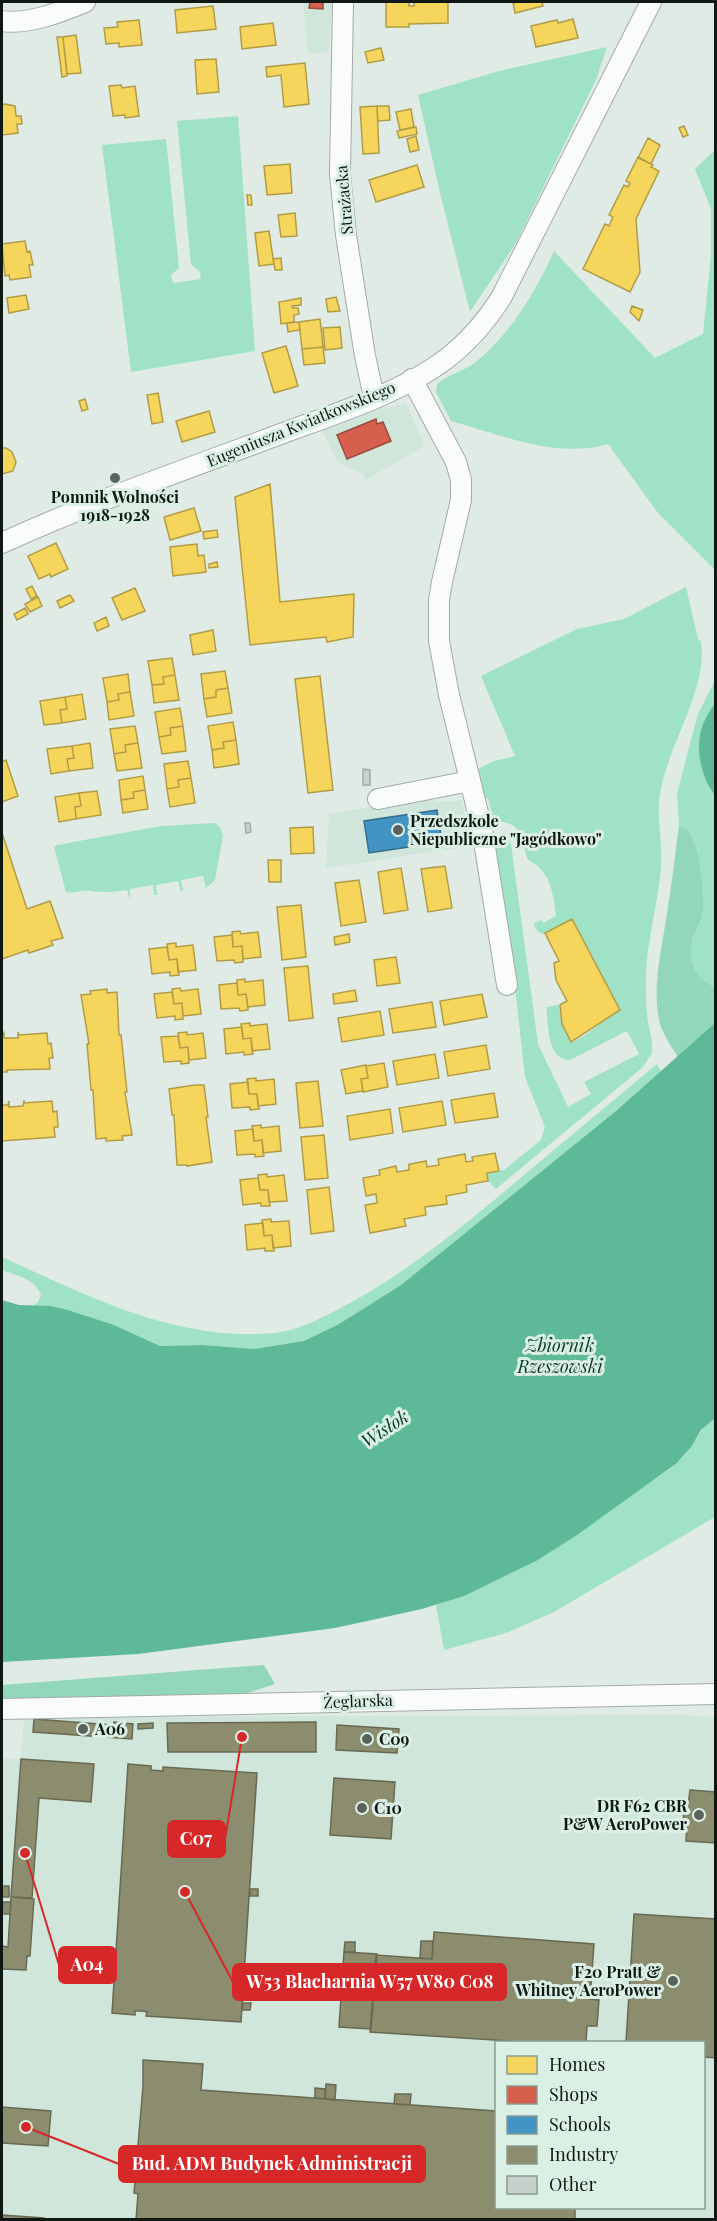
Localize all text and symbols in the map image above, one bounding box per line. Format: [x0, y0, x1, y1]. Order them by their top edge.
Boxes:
street label: Strażacka [330, 165, 357, 236]
street label: Eugeniusza Kwiatkowskiego [203, 376, 398, 471]
marker: Pomnik Wolności 1918-1928 [108, 471, 122, 485]
place label: Pomnik Wolności 1918-1928 [51, 486, 179, 525]
place label: Przedszkole Niepubliczne "Jagódkowo" [410, 810, 602, 849]
marker: Przedszkole Niepubliczne "Jagódkowo" [391, 823, 405, 837]
water label: Zbiornik Rzeszowski [516, 1333, 603, 1378]
water label: Wisłok [356, 1404, 413, 1452]
street label: Żeglarska [323, 1689, 393, 1712]
place label: A06 [94, 1718, 125, 1739]
marker: A06 [76, 1722, 90, 1736]
place label: C09 [379, 1728, 410, 1749]
marker: C09 [360, 1732, 374, 1746]
place label: DR F62 CBR P&W AeroPower [563, 1795, 688, 1834]
place label: C10 [374, 1797, 402, 1818]
marker: C10 [355, 1801, 369, 1815]
marker: DR F62 CBR P&W AeroPower [692, 1808, 706, 1822]
callout: C07 [168, 1821, 225, 1857]
text: C07 [180, 1826, 213, 1850]
callout: A04 [59, 1947, 116, 1983]
text: A04 [70, 1952, 103, 1976]
place label: F20 Pratt & Whitney AeroPower [515, 1961, 662, 2000]
callout: W53 Blacharnia W57 W80 C08 [233, 1964, 506, 2000]
text: W53 Blacharnia W57 W80 C08 [245, 1969, 494, 1993]
marker: F20 Pratt & Whitney AeroPower [666, 1974, 680, 1988]
legend [495, 2041, 705, 2209]
text: Homes [549, 2052, 605, 2076]
text: Shops [549, 2082, 598, 2106]
text: Schools [549, 2112, 611, 2136]
text: Industry [549, 2142, 618, 2166]
callout: Bud. ADM Budynek Administracji [119, 2146, 425, 2182]
text: Bud. ADM Budynek Administracji [132, 2151, 413, 2175]
text: Other [549, 2172, 596, 2196]

